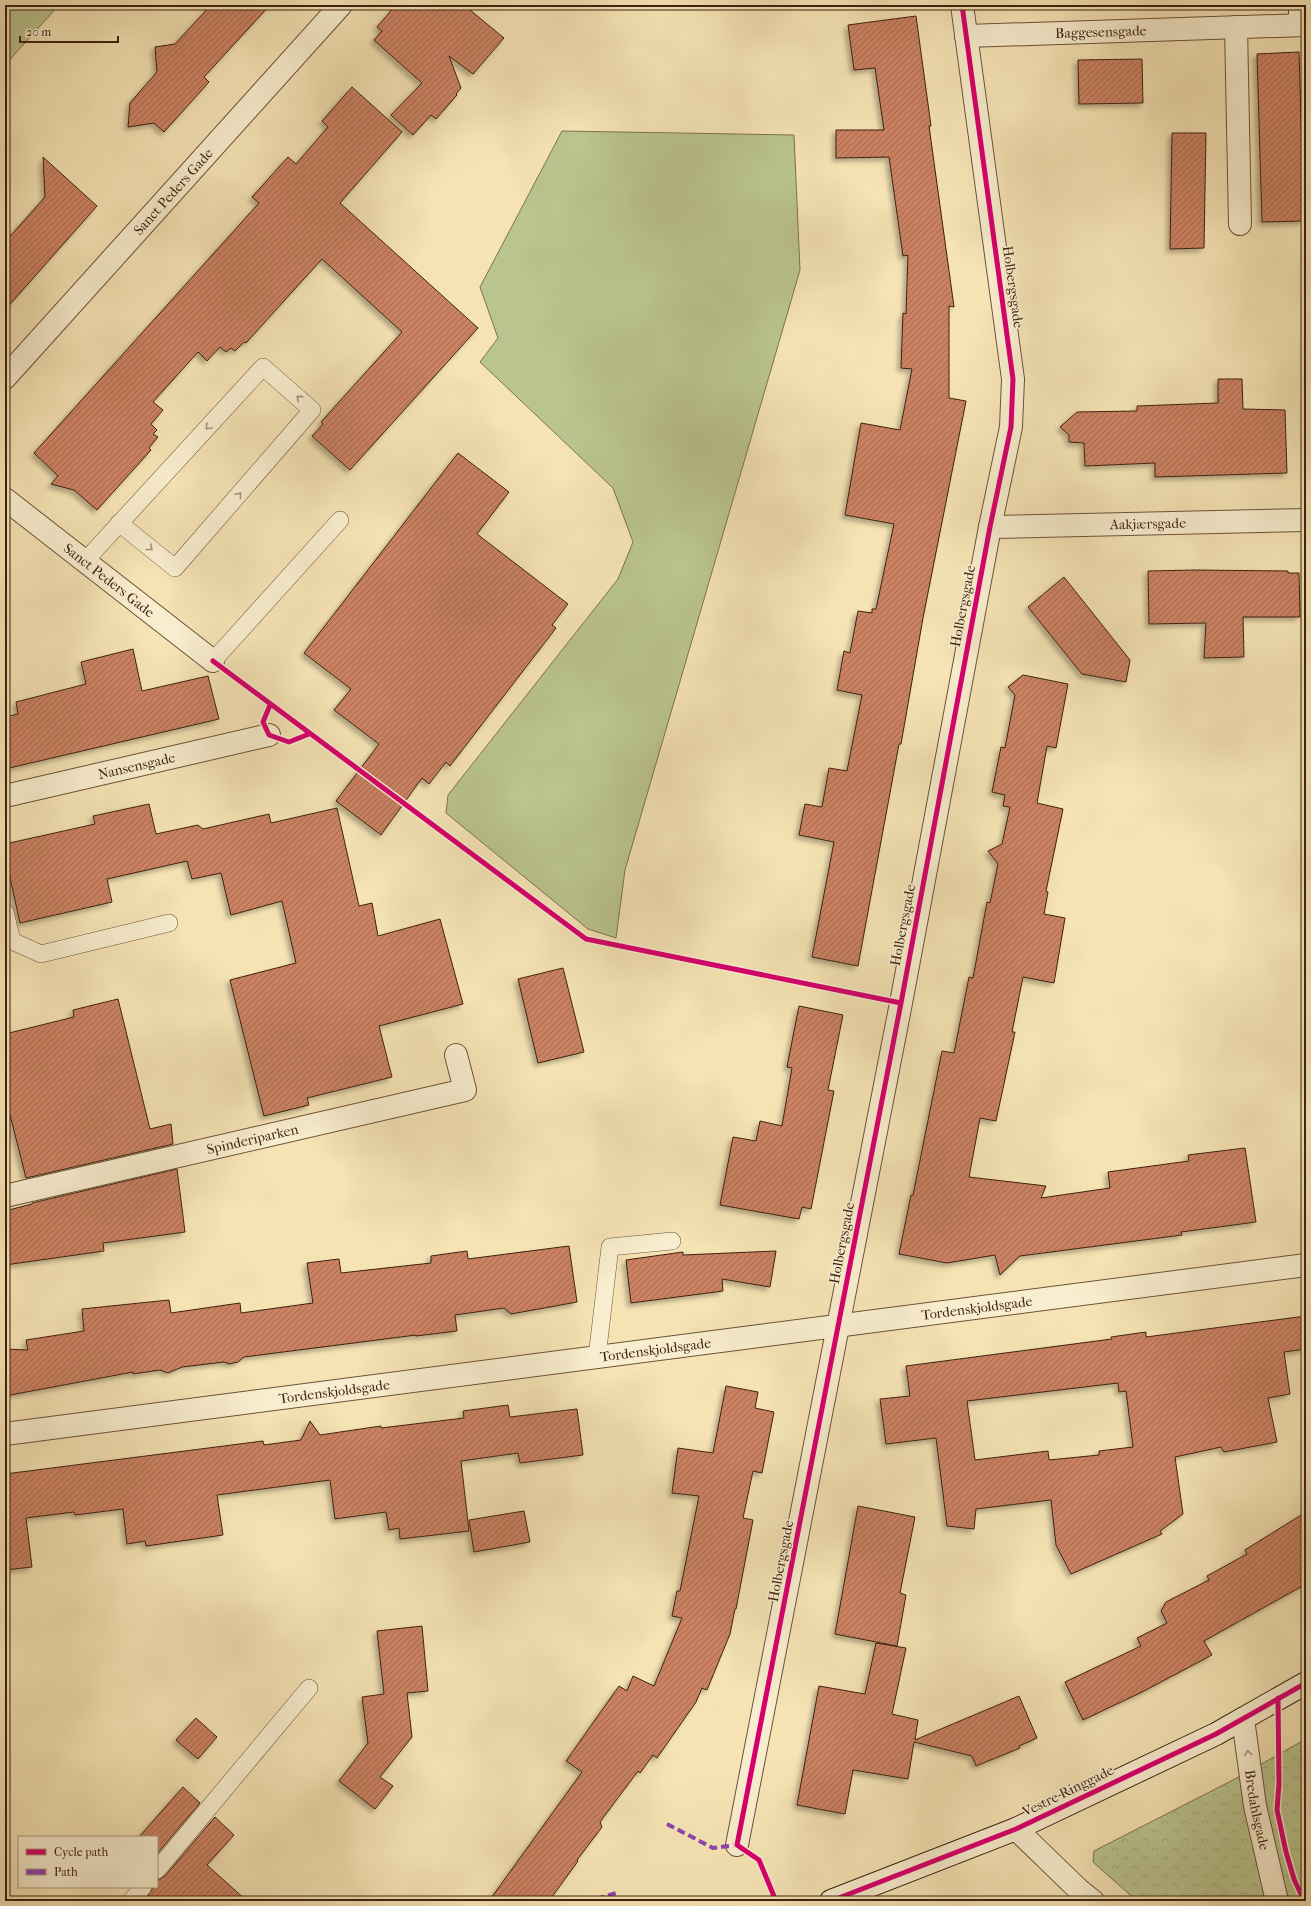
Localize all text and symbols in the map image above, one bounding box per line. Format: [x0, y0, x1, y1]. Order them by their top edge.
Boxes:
scale bar [20, 18, 118, 44]
street label: Baggesensgade [1055, 22, 1147, 42]
text: 20 m [26, 25, 51, 39]
street label: Sanct Peders Gade [130, 145, 216, 238]
street label: Holbergsgade [999, 245, 1027, 329]
one-way arrow [297, 396, 304, 403]
one-way arrow [205, 422, 212, 430]
one-way arrow [234, 492, 241, 500]
street label: Aakjærsgade [1109, 514, 1186, 533]
street label: Sanct Peders Gade [60, 539, 158, 621]
one-way arrow [145, 543, 152, 550]
street label: Holbergsgade [947, 564, 979, 648]
street label: Nansensgade [96, 748, 177, 783]
street label: Holbergsgade [887, 883, 919, 967]
street label: Spinderiparken [205, 1120, 300, 1158]
street label: Holbergsgade [826, 1201, 858, 1285]
street label: Tordenskjoldsgade [920, 1292, 1033, 1323]
street label: Tordenskjoldsgade [599, 1334, 712, 1365]
street label: Tordenskjoldsgade [278, 1376, 391, 1407]
street label: Holbergsgade [765, 1519, 797, 1603]
one-way arrow [1244, 1750, 1253, 1756]
street label: Vestre Ringgade [1019, 1761, 1117, 1821]
street label: Bredahlsgade [1242, 1769, 1273, 1852]
legend [18, 1836, 158, 1888]
text: Cycle path [54, 1845, 109, 1859]
text: Path [54, 1865, 78, 1879]

